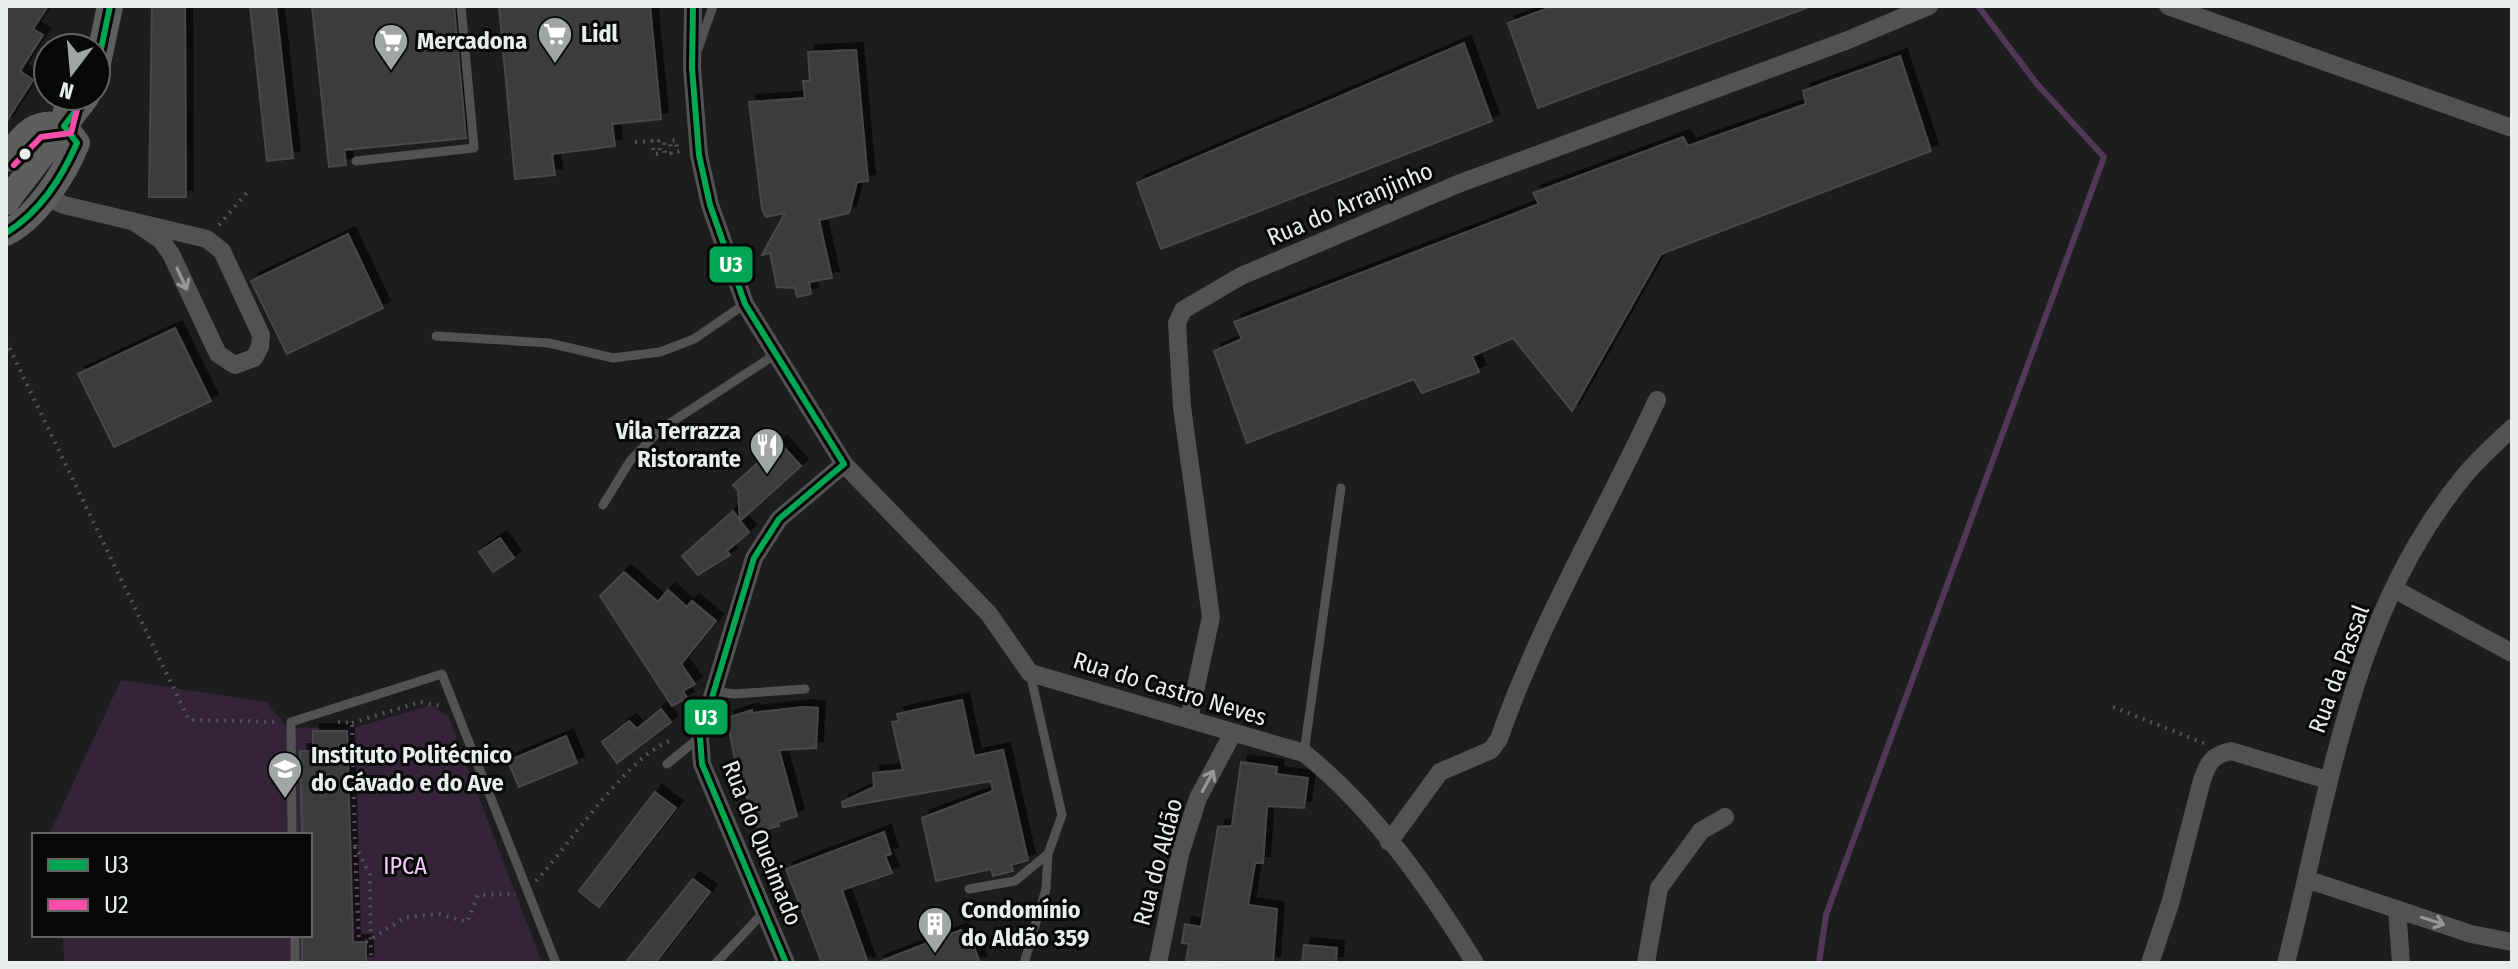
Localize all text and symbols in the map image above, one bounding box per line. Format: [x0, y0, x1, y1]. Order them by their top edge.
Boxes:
supermarket icon: Lidl [536, 15, 574, 65]
place label: Lidl [581, 20, 618, 48]
supermarket icon: Mercadona [372, 22, 410, 72]
place label: Mercadona [417, 27, 527, 55]
north arrow [32, 32, 112, 112]
text: N [57, 76, 77, 106]
unlabelled marker [17, 146, 33, 162]
street label: Rua do Arranjinho [1263, 156, 1437, 252]
line badge: U3 [708, 245, 754, 284]
text: U3 [719, 251, 743, 278]
one-way arrow [175, 266, 190, 290]
place label: Vila Terrazza Ristorante [615, 417, 741, 473]
restaurant icon: Vila Terrazza Ristorante [748, 426, 786, 476]
street label: Rua da Passal [2303, 601, 2375, 737]
street label: Rua do Castro Neves [1070, 646, 1270, 732]
line badge: U3 [683, 698, 729, 736]
text: U3 [694, 704, 718, 731]
place label: Instituto Politécnico do Cávado e do Ave [311, 741, 512, 797]
school or university icon: Instituto Politécnico do Cávado e do Ave [266, 750, 304, 800]
street label: Rua do Queimado [716, 756, 808, 930]
one-way arrow [1200, 769, 1216, 793]
street label: Rua do Aldão [1128, 795, 1188, 929]
legend [32, 833, 312, 937]
text: U3 [104, 851, 129, 879]
park label: IPCA [383, 852, 427, 880]
text: U2 [104, 891, 129, 919]
place label: Condomínio do Aldão 359 [961, 896, 1089, 952]
building icon: Condomínio do Aldão 359 [916, 905, 954, 955]
one-way arrow [2420, 914, 2445, 929]

